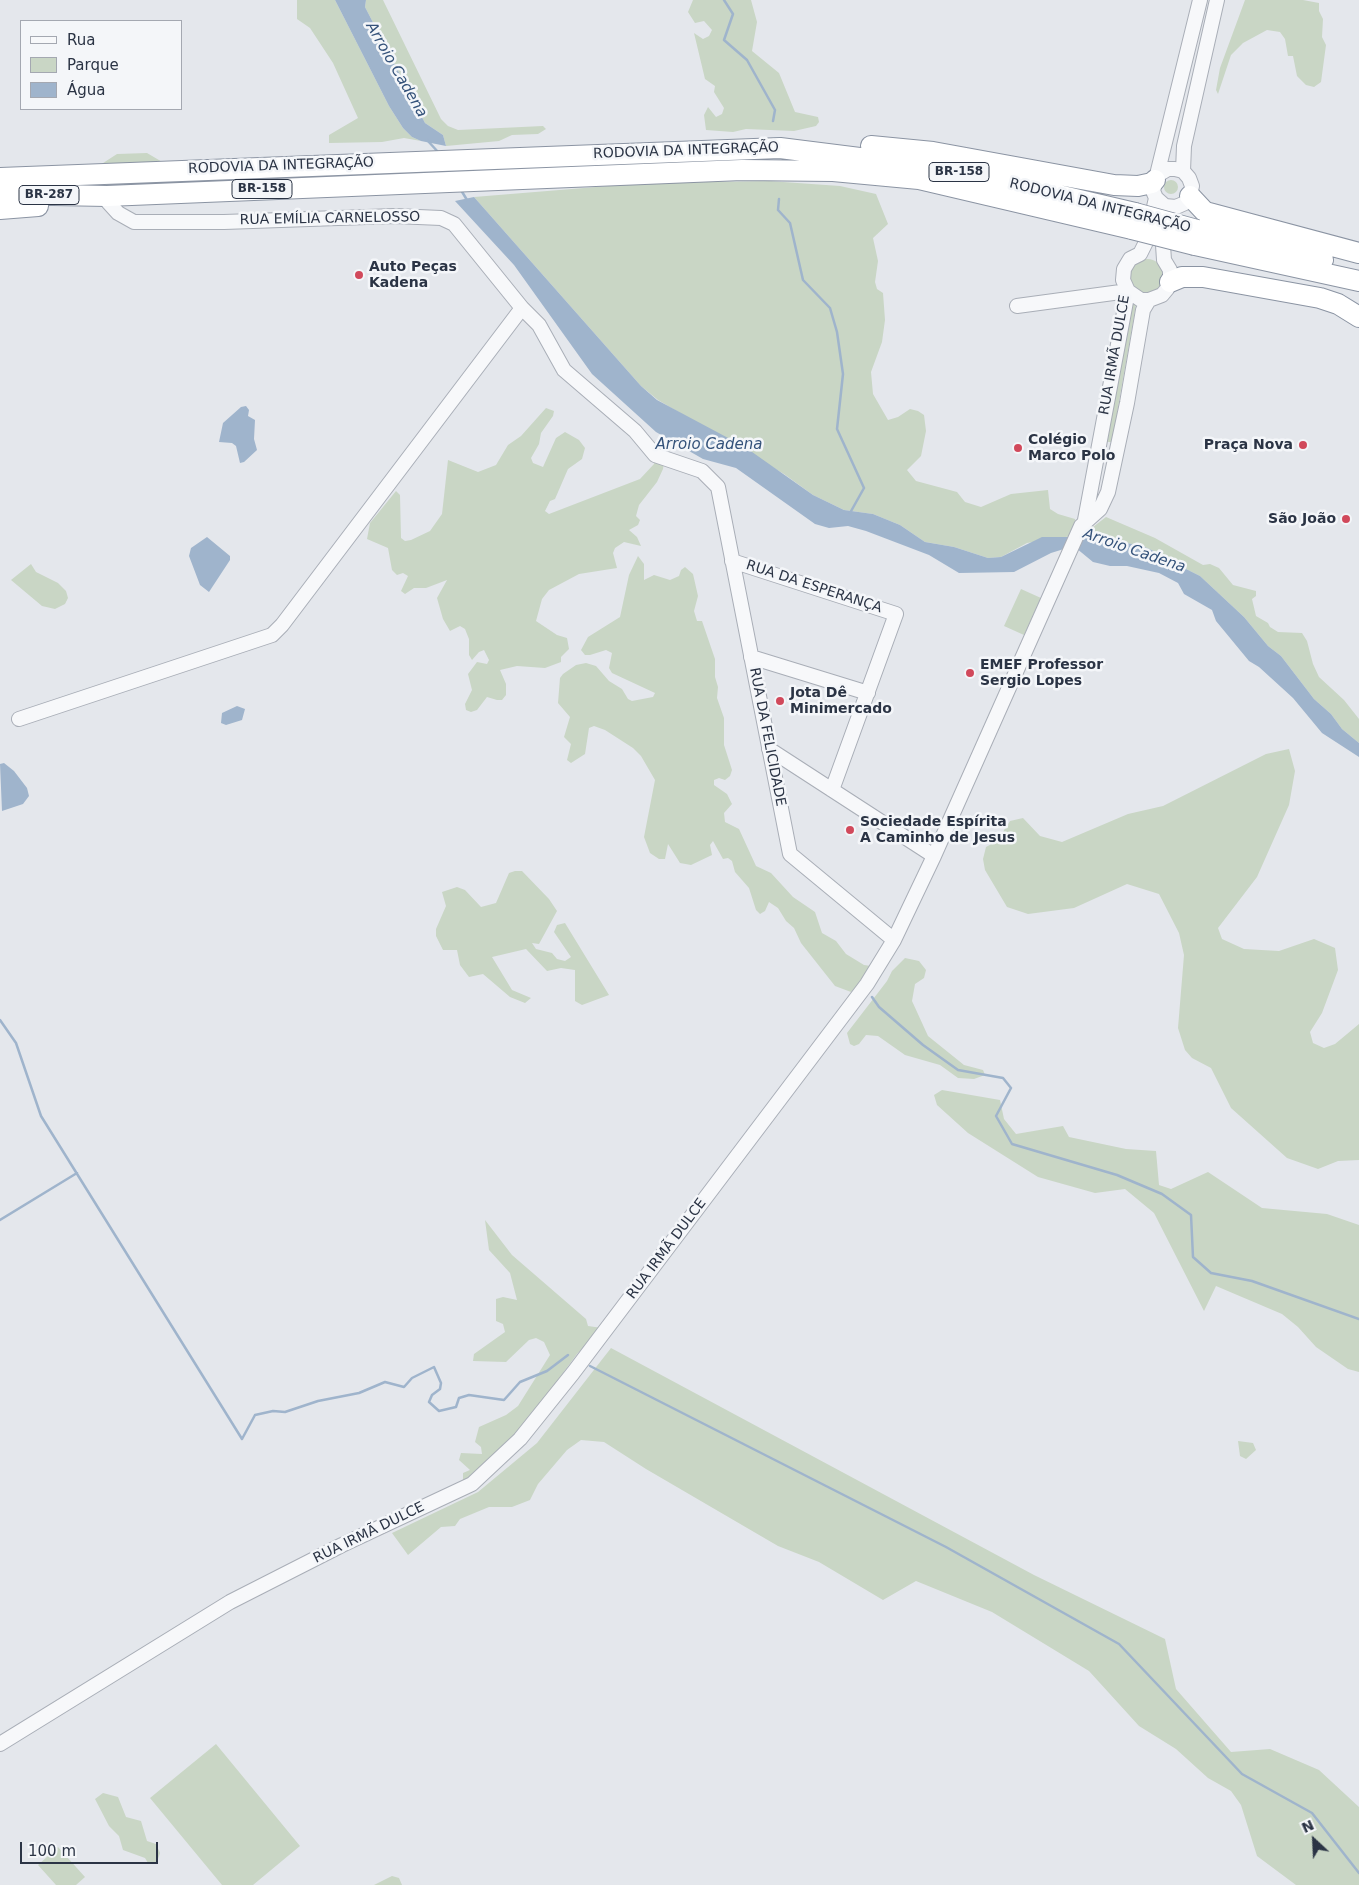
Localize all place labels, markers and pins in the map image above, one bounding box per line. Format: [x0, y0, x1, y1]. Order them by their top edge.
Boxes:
place label: Auto Peças Kadena [369, 259, 457, 292]
marker: Auto Peças Kadena [353, 269, 365, 281]
place label: Colégio Marco Polo [1028, 432, 1115, 464]
place label: Praça Nova [1204, 437, 1293, 453]
marker: Praça Nova [1297, 439, 1309, 451]
marker: Colégio Marco Polo [1012, 442, 1024, 454]
place label: São João [1268, 511, 1336, 527]
marker: São João [1340, 513, 1352, 525]
place label: EMEF Professor Sergio Lopes [980, 657, 1103, 690]
marker: EMEF Professor Sergio Lopes [964, 667, 976, 679]
place label: Jota Dê Minimercado [790, 685, 892, 718]
marker: Jota Dê Minimercado [774, 695, 786, 707]
place label: Sociedade Espírita A Caminho de Jesus [860, 814, 1015, 846]
marker: Sociedade Espírita A Caminho de Jesus [844, 824, 856, 836]

